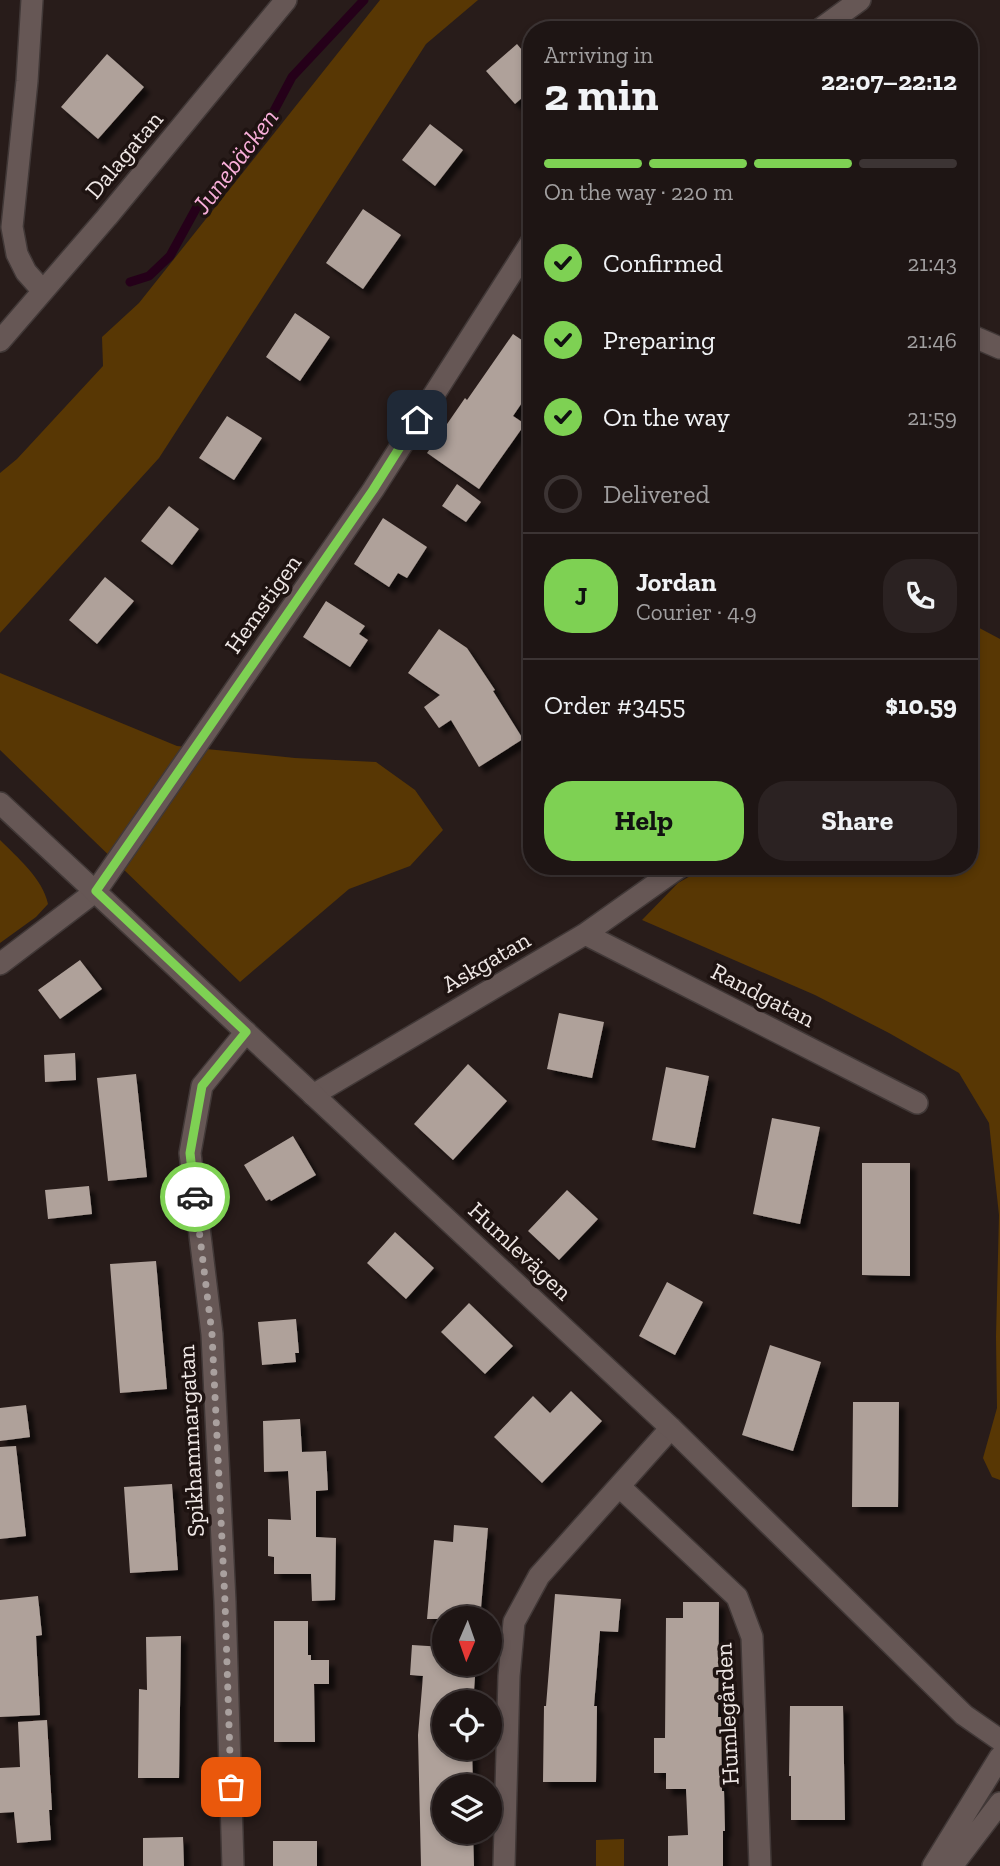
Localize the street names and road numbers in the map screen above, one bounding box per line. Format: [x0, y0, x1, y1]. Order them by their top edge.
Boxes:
street label: Dalagatan [79, 105, 169, 204]
street label: Hemstigen [218, 549, 307, 659]
street label: Askgatan [436, 925, 535, 998]
street label: Randgatan [707, 956, 820, 1033]
street label: Humlevägen [463, 1195, 578, 1306]
street label: Spikhammargatan [171, 1344, 210, 1538]
street label: Humlegården [708, 1642, 745, 1786]

